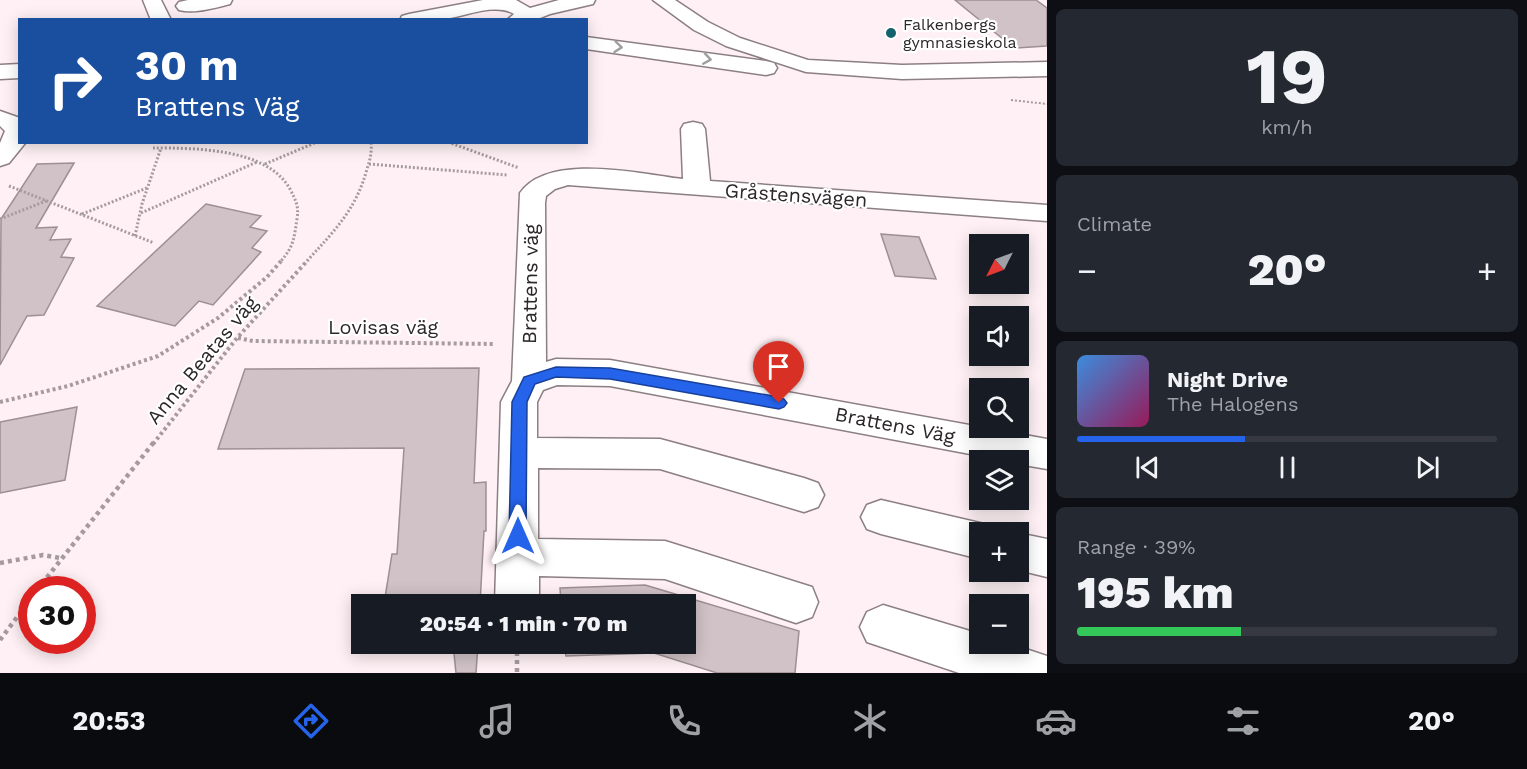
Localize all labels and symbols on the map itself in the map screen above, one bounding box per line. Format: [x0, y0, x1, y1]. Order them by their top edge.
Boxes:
place label: Falkenbergs gymnasieskola [903, 15, 1017, 52]
marker: Falkenbergs gymnasieskola [884, 26, 898, 40]
one-way arrow [613, 40, 622, 53]
one-way arrow [702, 53, 712, 65]
street label: Gråstensvägen [724, 178, 868, 212]
street label: Brattens väg [517, 223, 543, 344]
north arrow [969, 234, 1029, 294]
street label: Anna Beatas väg [141, 291, 263, 429]
street label: Lovisas väg [328, 315, 438, 339]
pin [753, 341, 804, 403]
street label: Brattens Väg [833, 402, 957, 448]
position arrow [486, 504, 550, 568]
speed limit sign: 30 [18, 576, 96, 654]

